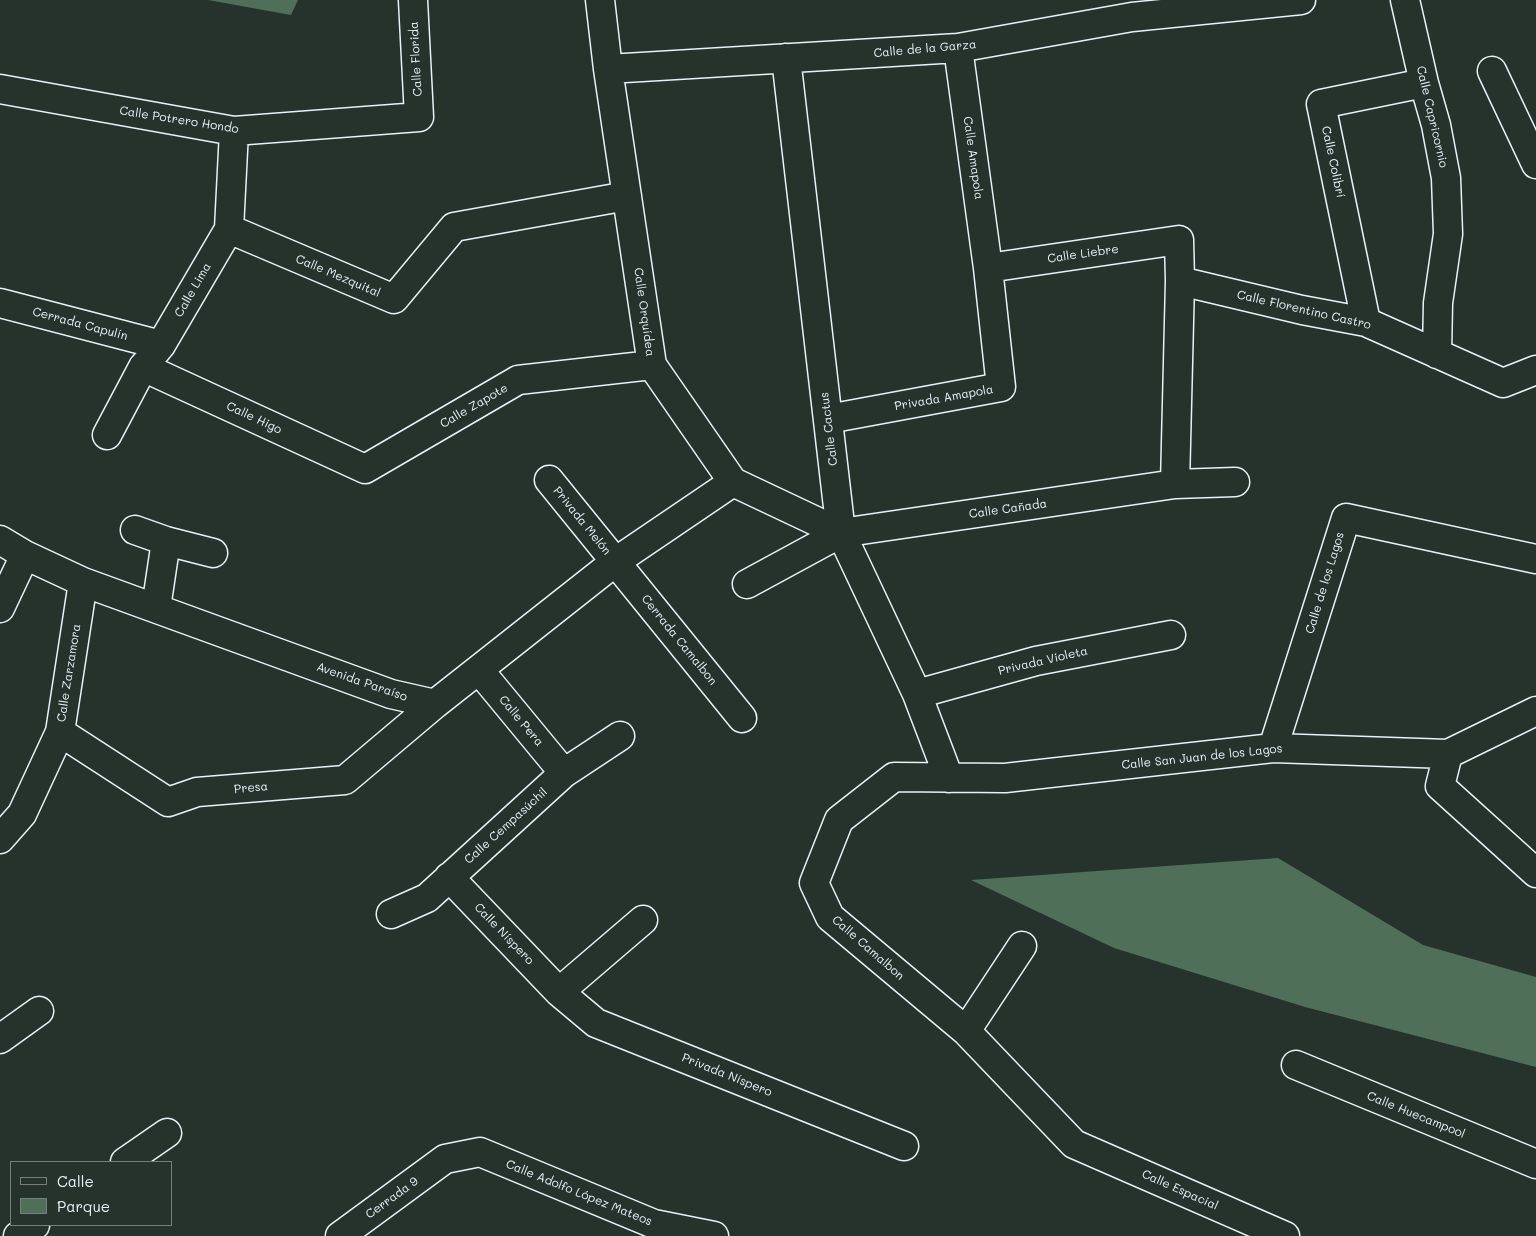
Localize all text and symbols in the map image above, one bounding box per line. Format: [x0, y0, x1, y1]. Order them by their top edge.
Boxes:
street label: Calle Florida [407, 21, 425, 97]
street label: Calle de la Garza [873, 37, 977, 61]
street label: Calle Capricornio [1413, 65, 1451, 169]
street label: Calle Potrero Hondo [118, 103, 240, 137]
street label: Calle Amapola [960, 116, 986, 200]
street label: Calle Colibrí [1318, 125, 1348, 199]
street label: Calle Liebre [1046, 242, 1120, 266]
street label: Calle Mezquital [293, 252, 383, 300]
street label: Calle Lima [172, 260, 214, 320]
street label: Calle Orquídea [631, 267, 657, 357]
street label: Calle Florentino Castro [1236, 288, 1372, 332]
street label: Cerrada Capulín [31, 304, 129, 344]
street label: Calle Zapote [437, 381, 511, 431]
street label: Privada Amapola [893, 382, 995, 414]
street label: Calle Cactus [817, 391, 841, 467]
street label: Calle Higo [224, 399, 284, 437]
street label: Privada Melón [550, 484, 614, 558]
street label: Calle Cañada [968, 496, 1048, 522]
street label: Calle de los Lagos [1303, 530, 1347, 636]
street label: Cerrada Camalbon [638, 592, 720, 688]
street label: Calle Zarzamora [54, 623, 84, 723]
street label: Privada Violeta [997, 644, 1089, 678]
street label: Avenida Paraíso [315, 660, 409, 704]
street label: Calle Pera [496, 693, 546, 749]
street label: Calle San Juan de los Lagos [1121, 741, 1283, 773]
street label: Presa [233, 779, 269, 797]
street label: Calle Cempasúchil [462, 785, 550, 867]
street label: Calle Níspero [471, 900, 537, 968]
street label: Calle Camalbon [829, 913, 907, 983]
street label: Privada Níspero [680, 1050, 774, 1100]
street label: Calle Huecampool [1365, 1089, 1467, 1141]
street label: Calle Adolfo López Mateos [504, 1157, 654, 1229]
legend [10, 1161, 172, 1226]
street label: Calle Espacial [1140, 1167, 1220, 1213]
text: Calle [57, 1171, 94, 1191]
street label: Cerrada 9 [363, 1174, 421, 1222]
text: Parque [57, 1196, 110, 1216]

